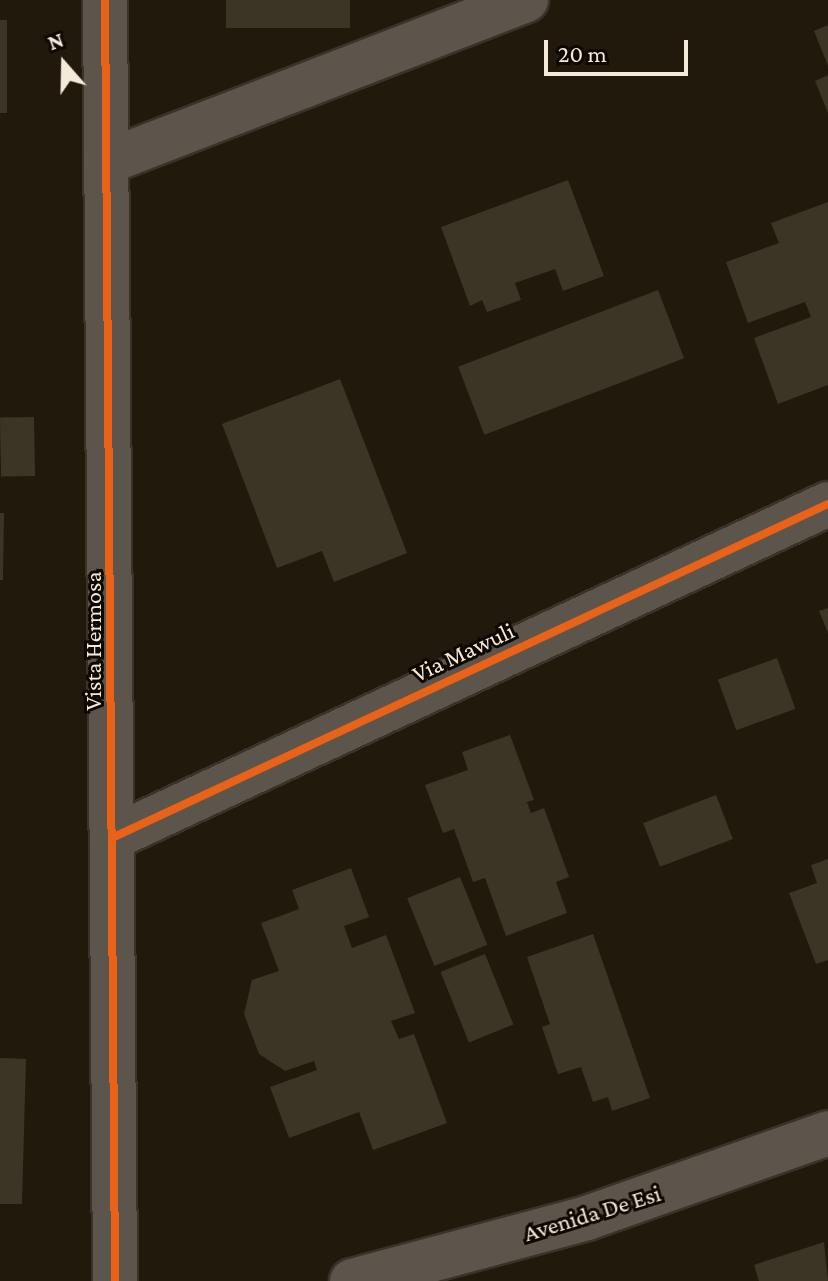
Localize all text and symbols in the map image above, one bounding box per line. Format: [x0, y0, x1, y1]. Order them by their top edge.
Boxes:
north arrow [24, 24, 104, 104]
scale bar [548, 24, 692, 74]
text: N [44, 27, 67, 55]
text: 20 m [558, 40, 607, 67]
street label: Vista Hermosa [79, 571, 107, 711]
street label: Via Mawuli [407, 616, 519, 688]
street label: Avenida De Esi [520, 1179, 664, 1247]

